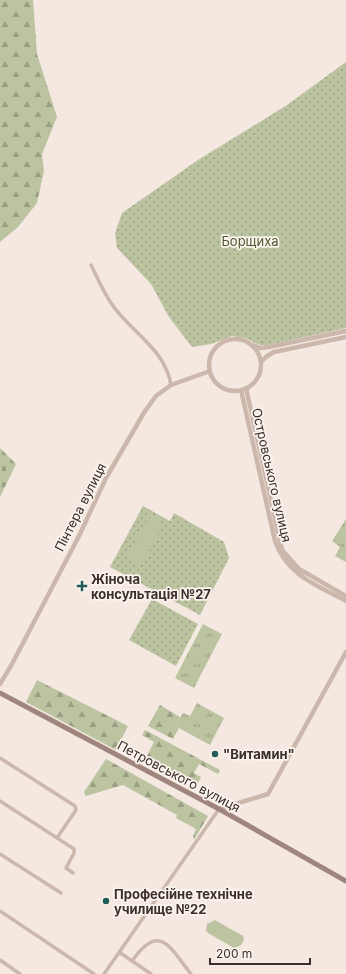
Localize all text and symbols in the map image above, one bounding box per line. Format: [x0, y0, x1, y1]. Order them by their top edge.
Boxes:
park label: Борщиха [221, 233, 279, 249]
street label: Островського вулиця [249, 406, 295, 544]
street label: Пінтера вулиця [51, 460, 109, 554]
place label: Жіноча консультація №27 [91, 571, 211, 602]
marker: Жіноча консультація №27 [76, 580, 88, 592]
street label: Петровського вулиця [115, 737, 243, 815]
place label: "Витамин" [223, 746, 295, 762]
marker: "Витамин" [210, 749, 220, 759]
place label: Професійне технічне училище №22 [114, 886, 253, 917]
marker: Професійне технічне училище №22 [101, 896, 111, 906]
scale bar [210, 940, 310, 966]
text: 200 m [216, 946, 252, 961]

